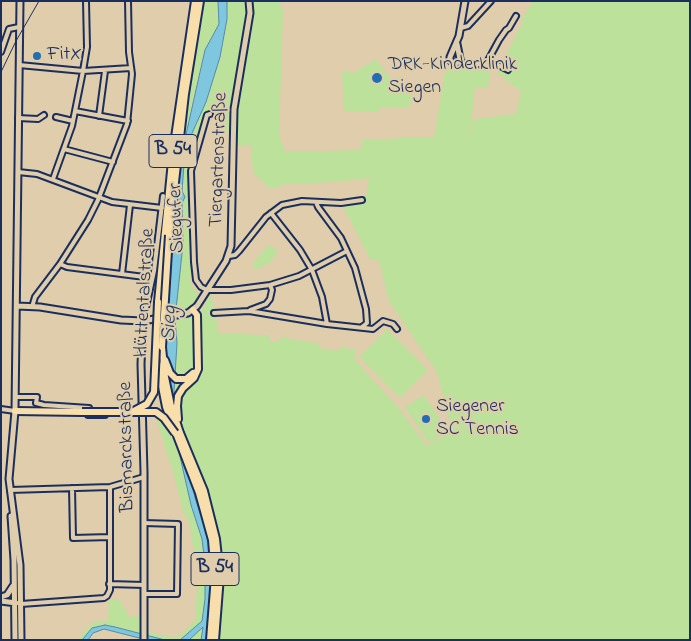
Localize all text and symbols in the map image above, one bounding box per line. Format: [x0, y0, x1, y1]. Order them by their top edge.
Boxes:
place label: FitX [47, 44, 82, 68]
marker: FitX [31, 50, 43, 62]
place label: DRK-Kinderklinik Siegen [388, 54, 517, 101]
marker: DRK-Kinderklinik Siegen [370, 71, 384, 85]
street label: Tiergartenstraße [206, 92, 234, 228]
road number: B 54 [149, 134, 197, 168]
street label: Siegufer [165, 182, 191, 254]
street label: Hüttentalstraße [131, 228, 161, 358]
water label: Sieg [158, 306, 184, 342]
street label: Bismarckstraße [115, 381, 141, 513]
place label: Siegener SC Tennis [436, 396, 519, 443]
marker: Siegener SC Tennis [420, 413, 432, 425]
road number: B 54 [191, 552, 239, 586]

